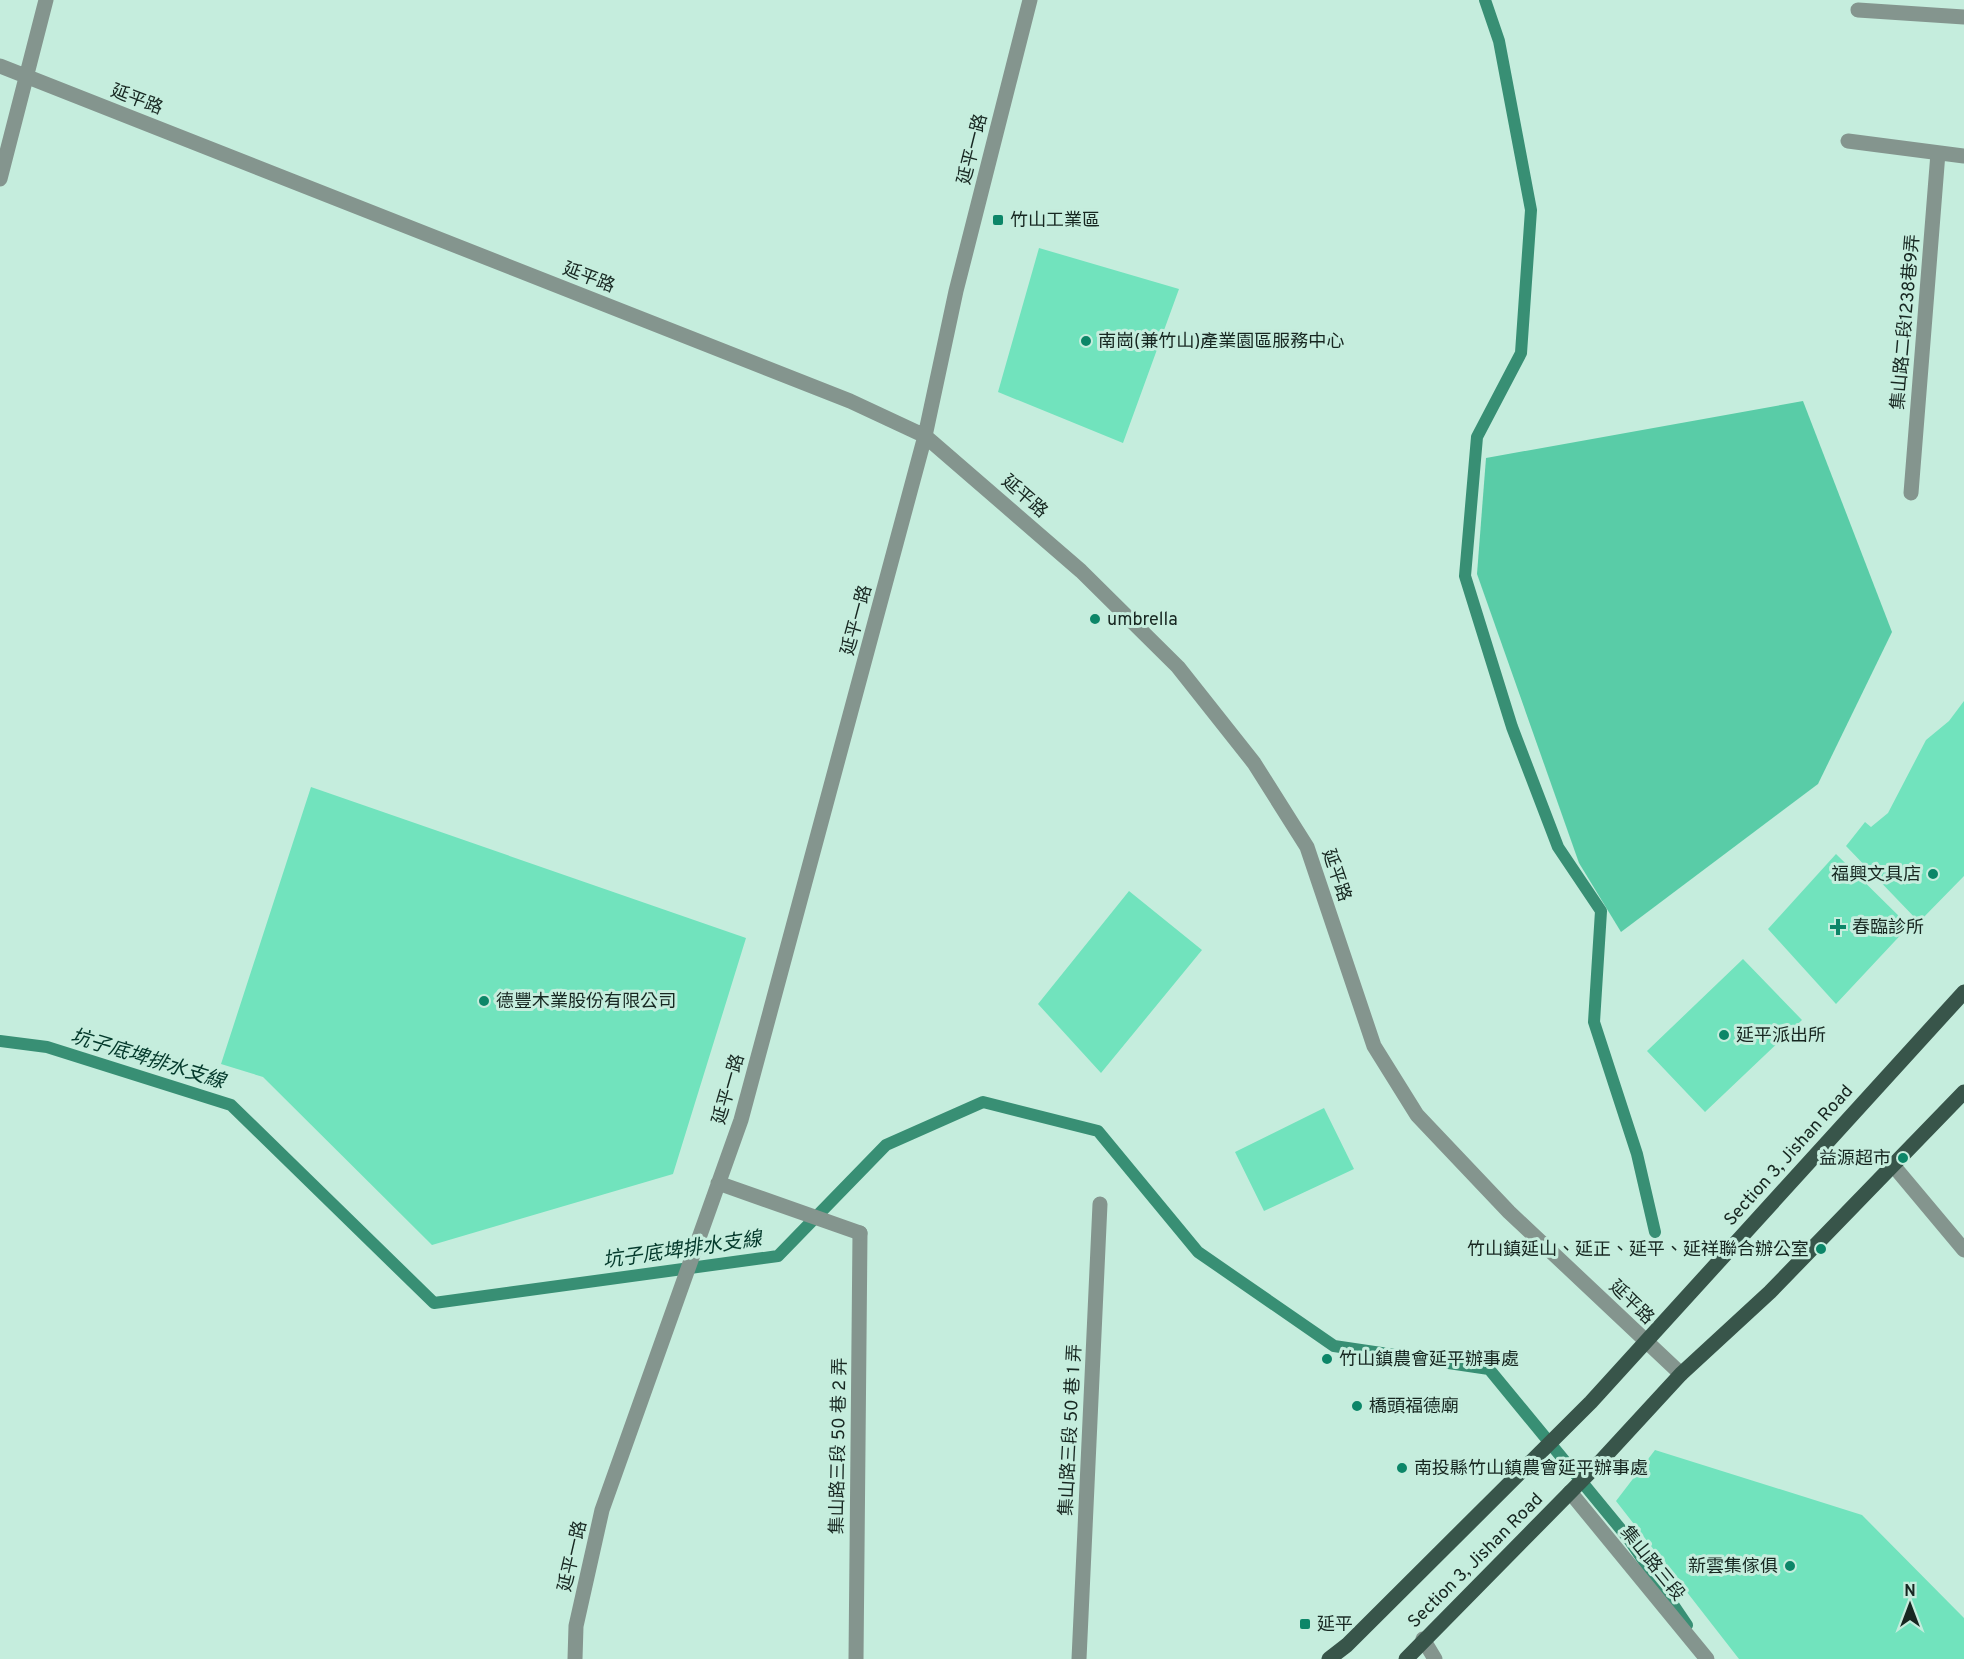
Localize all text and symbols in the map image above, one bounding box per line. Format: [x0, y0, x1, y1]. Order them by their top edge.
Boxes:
street label: 延平路 [107, 80, 166, 121]
street label: 延平一路 [954, 112, 993, 187]
place label: 竹山工業區 [1010, 210, 1100, 233]
marker: 竹山工業區 [991, 213, 1005, 227]
street label: 集山路二段1238巷9弄 [1887, 233, 1926, 411]
street label: 延平路 [559, 258, 618, 299]
place label: 南崗(兼竹山)產業園區服務中心 [1098, 331, 1344, 354]
marker: 南崗(兼竹山)產業園區服務中心 [1079, 334, 1093, 348]
street label: 延平路 [996, 471, 1052, 524]
street label: 延平一路 [837, 583, 878, 658]
place label: umbrella [1107, 609, 1178, 632]
marker: umbrella [1088, 612, 1102, 626]
street label: 延平路 [1316, 846, 1355, 905]
place label: 福興文具店 [1831, 864, 1921, 887]
marker: 福興文具店 [1926, 867, 1940, 881]
place label: 春臨診所 [1852, 917, 1924, 940]
marker: 春臨診所 [1829, 918, 1847, 936]
place label: 德豐木業股份有限公司 [496, 991, 676, 1014]
marker: 德豐木業股份有限公司 [477, 994, 491, 1008]
water label: 坑子底埤排水支線 [67, 1024, 230, 1096]
place label: 延平派出所 [1736, 1025, 1826, 1048]
marker: 延平派出所 [1717, 1028, 1731, 1042]
street label: 延平一路 [708, 1052, 750, 1127]
street label: Section 3, Jishan Road [1720, 1081, 1859, 1231]
place label: 益源超市 [1819, 1148, 1891, 1171]
marker: 益源超市 [1896, 1151, 1910, 1165]
water label: 坑子底埤排水支線 [601, 1227, 765, 1275]
place label: 竹山鎮延山、延正、延平、延祥聯合辦公室 [1467, 1239, 1809, 1262]
marker: 竹山鎮延山、延正、延平、延祥聯合辦公室 [1814, 1242, 1828, 1256]
street label: 延平路 [1604, 1276, 1658, 1330]
street label: 集山路三段 50 巷 1 弄 [1056, 1343, 1087, 1517]
place label: 竹山鎮農會延平辦事處 [1339, 1349, 1519, 1372]
marker: 竹山鎮農會延平辦事處 [1320, 1352, 1334, 1366]
street label: 集山路三段 50 巷 2 弄 [826, 1358, 853, 1535]
place label: 橋頭福德廟 [1369, 1396, 1459, 1419]
marker: 橋頭福德廟 [1350, 1399, 1364, 1413]
place label: 南投縣竹山鎮農會延平辦事處 [1414, 1458, 1648, 1481]
marker: 南投縣竹山鎮農會延平辦事處 [1395, 1461, 1409, 1475]
street label: Section 3, Jishan Road [1403, 1488, 1549, 1634]
street label: 延平一路 [554, 1519, 593, 1594]
street label: 集山路三段 [1615, 1522, 1689, 1606]
place label: 新雲集傢俱 [1688, 1556, 1778, 1579]
marker: 新雲集傢俱 [1783, 1559, 1797, 1573]
north arrow [1880, 1575, 1940, 1635]
text: N [1904, 1582, 1916, 1602]
place label: 延平 [1317, 1614, 1353, 1637]
marker: 延平 [1298, 1617, 1312, 1631]

